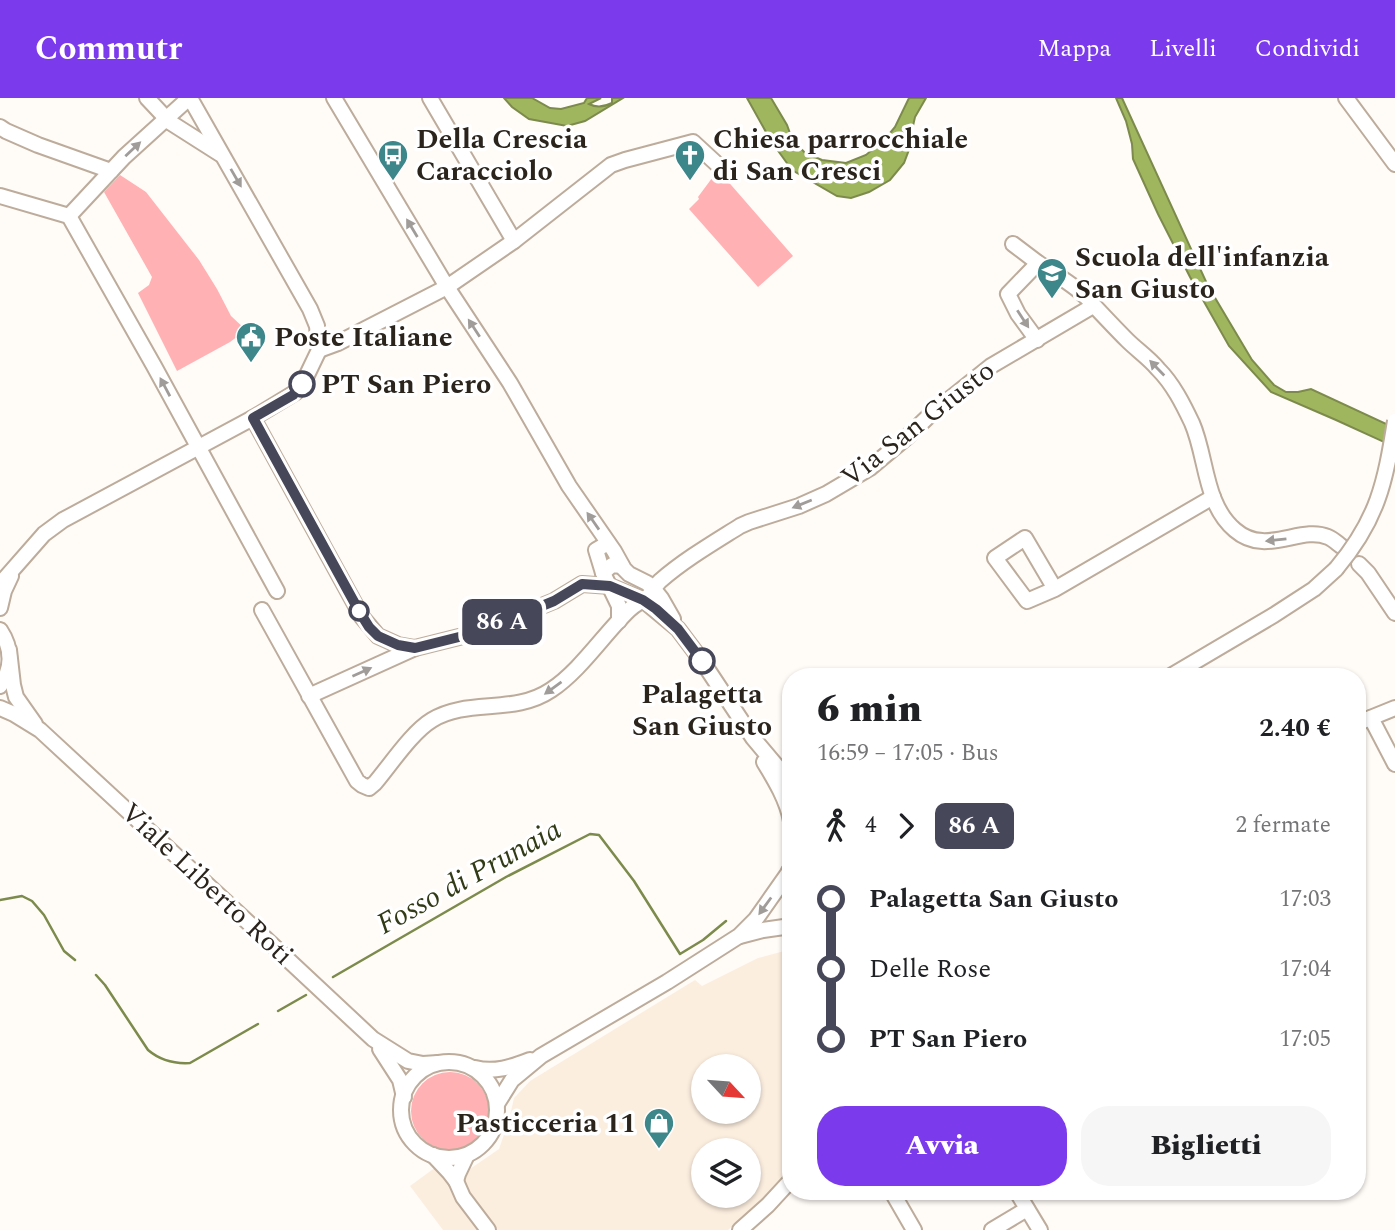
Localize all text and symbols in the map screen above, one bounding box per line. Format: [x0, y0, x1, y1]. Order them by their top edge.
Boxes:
text: Commutr [35, 24, 182, 74]
text: Mappa [1037, 31, 1111, 67]
text: Livelli [1149, 31, 1217, 67]
text: Condividi [1255, 31, 1360, 67]
place label: Della Crescia Caracciolo [416, 118, 588, 193]
place label: Chiesa parrocchiale di San Cresci [713, 118, 968, 193]
bus stop icon: Della Crescia Caracciolo [376, 138, 410, 182]
church icon: Chiesa parrocchiale di San Cresci [673, 138, 707, 182]
one-way arrow [124, 141, 141, 157]
one-way arrow [230, 169, 242, 188]
one-way arrow [406, 218, 418, 237]
place label: Scuola dell'infanzia San Giusto [1075, 236, 1330, 311]
school or university icon: Scuola dell'infanzia San Giusto [1035, 256, 1069, 300]
one-way arrow [1016, 310, 1029, 329]
place label: Poste Italiane [274, 316, 453, 359]
one-way arrow [467, 318, 480, 337]
public building icon: Poste Italiane [234, 320, 268, 364]
street label: Via San Giusto [832, 350, 1004, 498]
one-way arrow [1149, 360, 1165, 377]
place label: PT San Piero [321, 363, 491, 406]
marker: PT San Piero [289, 371, 315, 397]
one-way arrow [159, 377, 171, 397]
one-way arrow [792, 499, 813, 510]
one-way arrow [586, 512, 600, 530]
one-way arrow [1265, 535, 1287, 546]
line badge: 86 A [453, 599, 551, 645]
unlabelled marker [349, 601, 369, 621]
text: 86 A [476, 604, 528, 640]
marker: Palagetta San Giusto [689, 648, 715, 674]
one-way arrow [352, 666, 373, 677]
place label: Palagetta San Giusto [632, 673, 772, 748]
one-way arrow [544, 681, 562, 695]
text: 6 min [817, 681, 922, 739]
text: 2.40 € [1259, 708, 1331, 748]
text: 16:59 – 17:05 · Bus [817, 736, 999, 771]
street label: Viale Liberto Roti [111, 792, 303, 976]
water label: Fosso di Prunaia [368, 807, 570, 947]
icon: walk [817, 807, 855, 845]
icon: forward [887, 807, 925, 845]
text: 4 [865, 808, 877, 843]
text: 86 A [949, 808, 1000, 844]
text: 2 fermate [1235, 808, 1331, 843]
text: Palagetta San Giusto [869, 879, 1118, 919]
text: 17:03 [1279, 882, 1331, 917]
one-way arrow [759, 897, 773, 915]
text: Delle Rose [869, 949, 991, 989]
text: 17:04 [1279, 952, 1331, 987]
text: PT San Piero [869, 1019, 1027, 1059]
text: 17:05 [1279, 1022, 1331, 1057]
north arrow [691, 1054, 761, 1124]
map controls [691, 1054, 761, 1208]
place label: Pasticceria 11 [456, 1102, 636, 1145]
shop icon: Pasticceria 11 [642, 1106, 676, 1150]
button: Avvia [817, 1106, 1067, 1186]
button: Biglietti [1081, 1106, 1331, 1186]
button: layers [691, 1138, 761, 1208]

